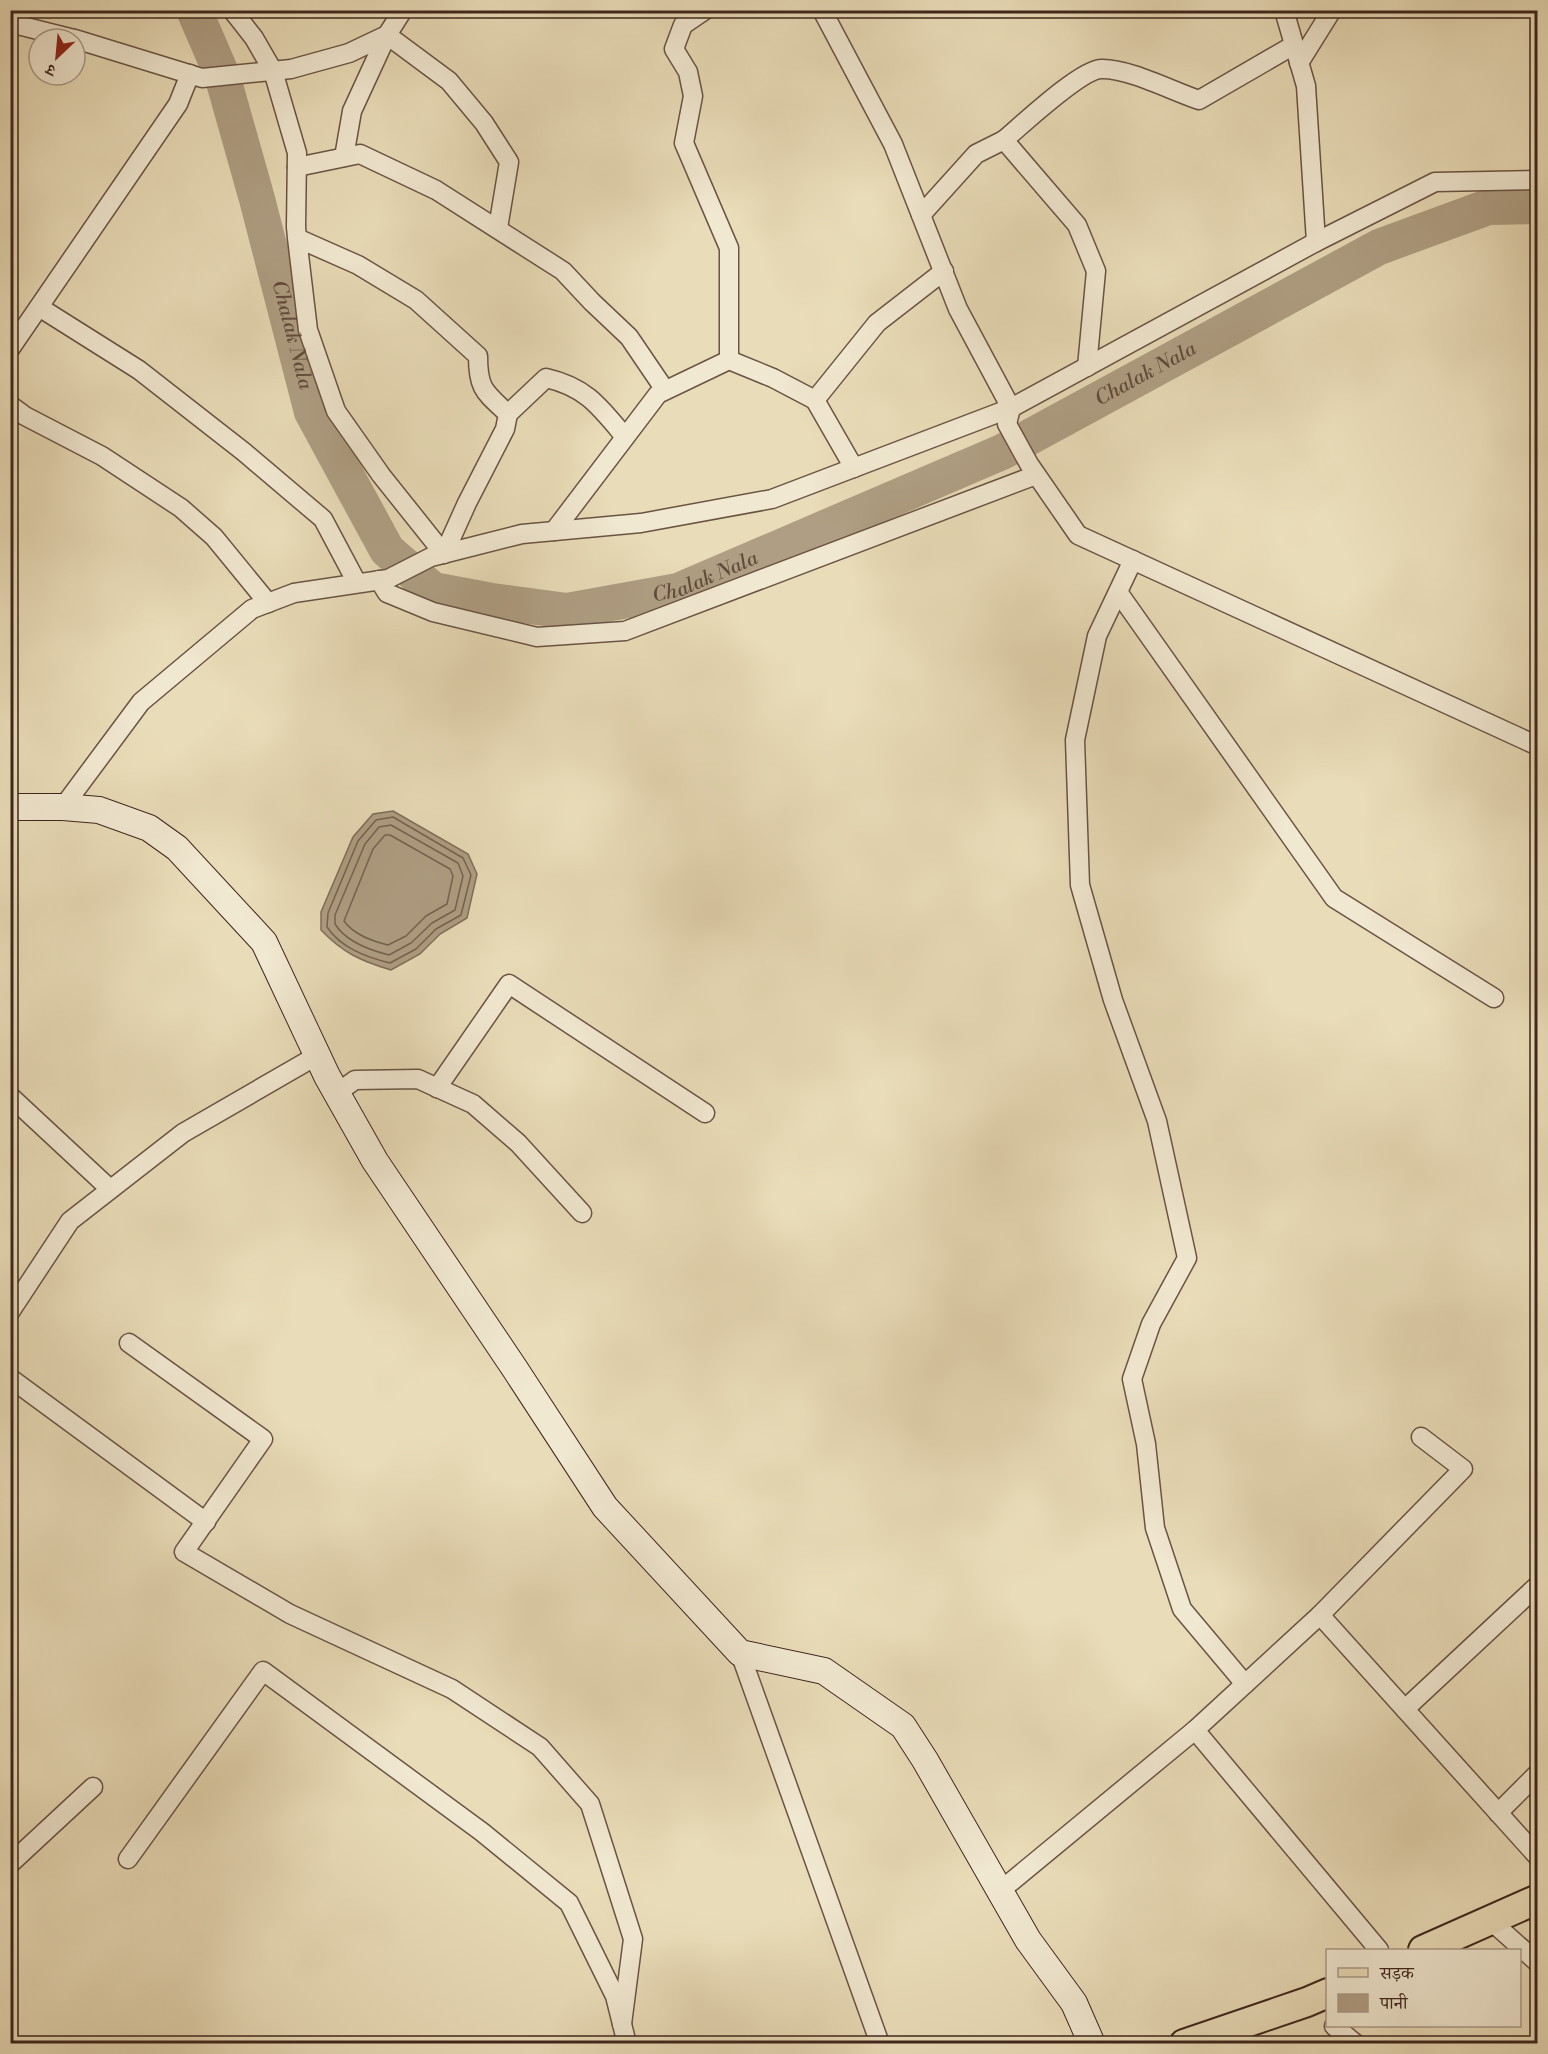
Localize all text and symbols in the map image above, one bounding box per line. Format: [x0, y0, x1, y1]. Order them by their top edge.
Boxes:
north arrow [27, 27, 87, 87]
text: उ [41, 58, 60, 81]
water label: Chalak Nala [266, 278, 318, 393]
water label: Chalak Nala [1090, 336, 1201, 412]
water label: Chalak Nala [650, 545, 763, 608]
legend [1326, 1949, 1521, 2027]
text: सड़क [1379, 1962, 1415, 1985]
text: पानी [1379, 1992, 1409, 2015]

